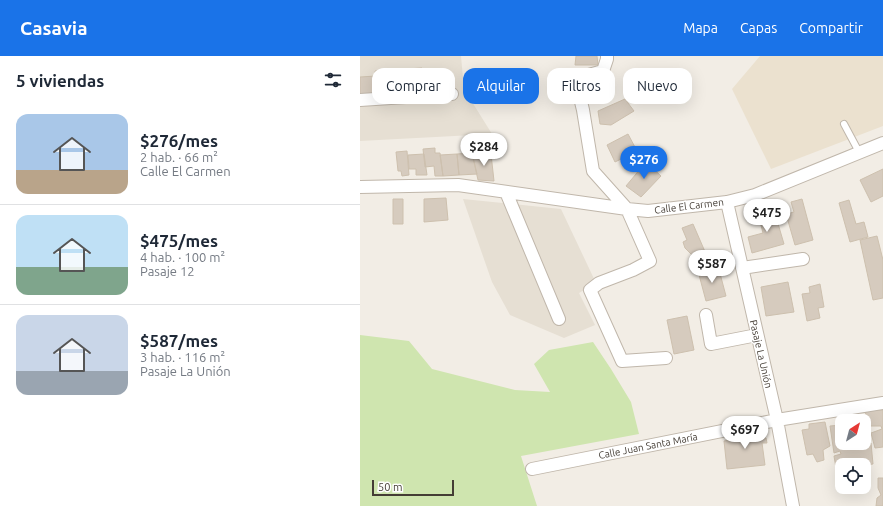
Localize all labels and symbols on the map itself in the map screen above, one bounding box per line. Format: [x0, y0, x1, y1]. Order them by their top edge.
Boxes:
pin: $284 [460, 133, 508, 167]
pin: $276 [620, 146, 668, 180]
street label: Calle El Carmen [654, 196, 724, 216]
pin: $475 [743, 199, 791, 233]
pin: $587 [688, 250, 736, 284]
street label: Pasaje La Unión [748, 319, 774, 389]
north arrow [835, 414, 871, 450]
pin: $697 [721, 416, 769, 450]
street label: Calle Juan Santa María [598, 431, 698, 461]
scale bar [372, 478, 454, 497]

